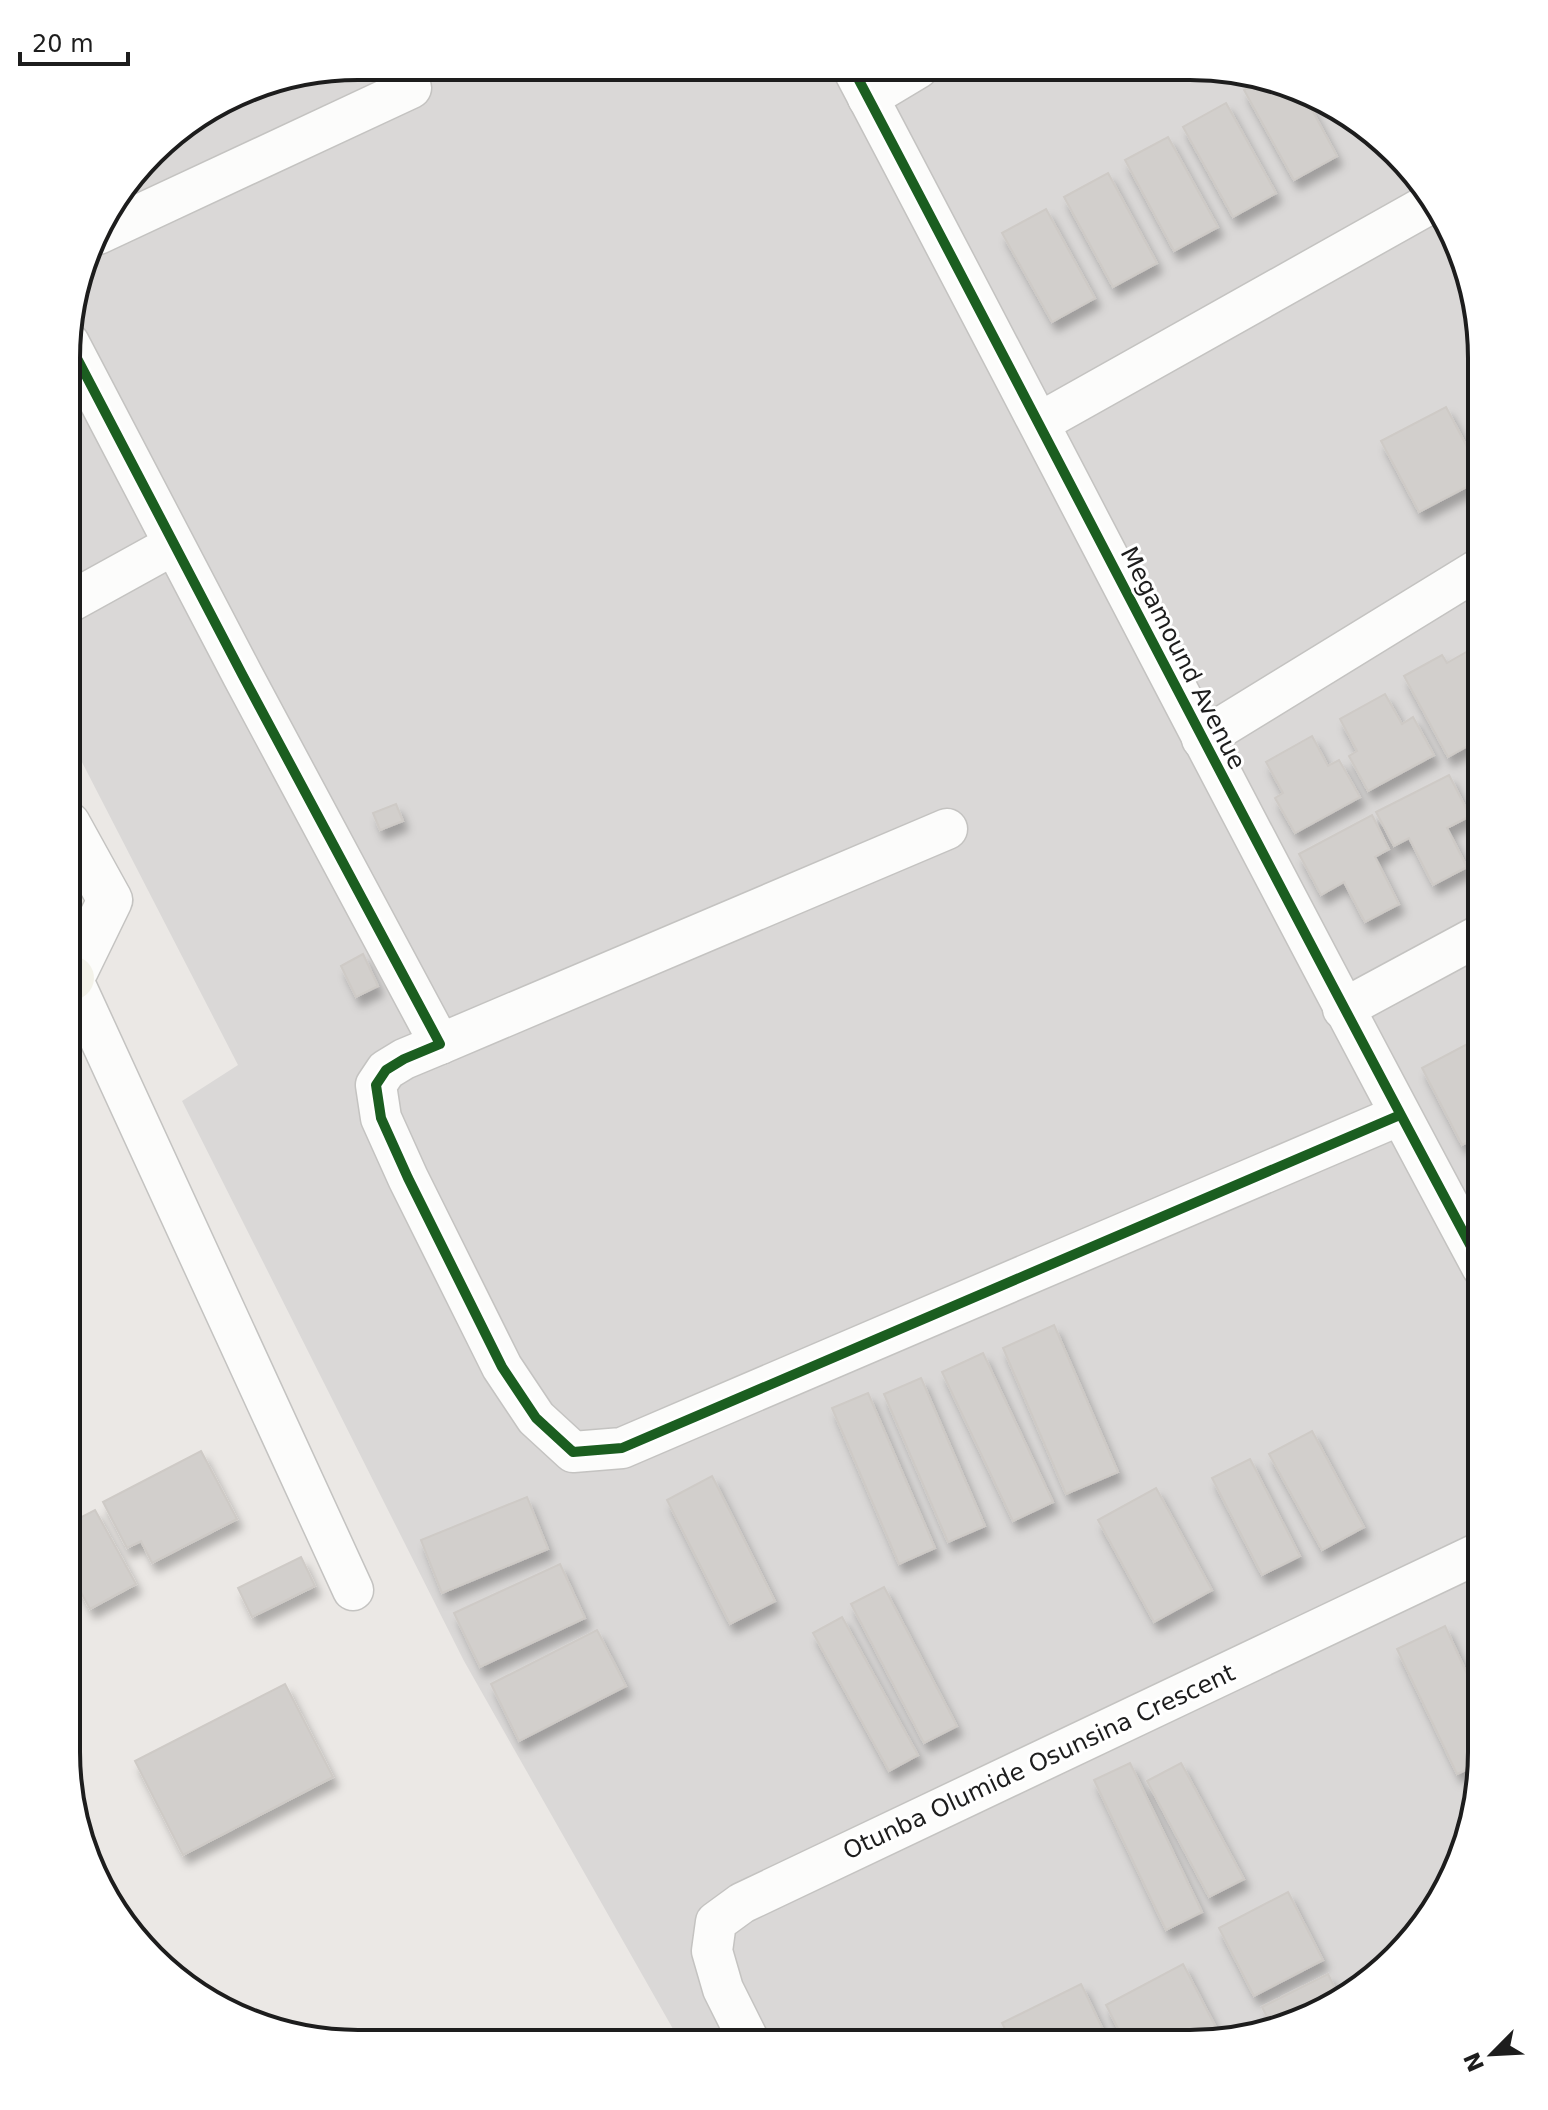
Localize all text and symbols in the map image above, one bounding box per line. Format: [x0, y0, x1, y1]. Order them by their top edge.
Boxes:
scale bar [20, 16, 128, 66]
text: 20 m [32, 30, 94, 58]
street label: Megamound Avenue [1115, 542, 1251, 774]
street label: Otunba Olumide Osunsina Crescent [839, 1659, 1239, 1865]
north arrow [1452, 2014, 1532, 2094]
text: N [1459, 2048, 1489, 2075]

